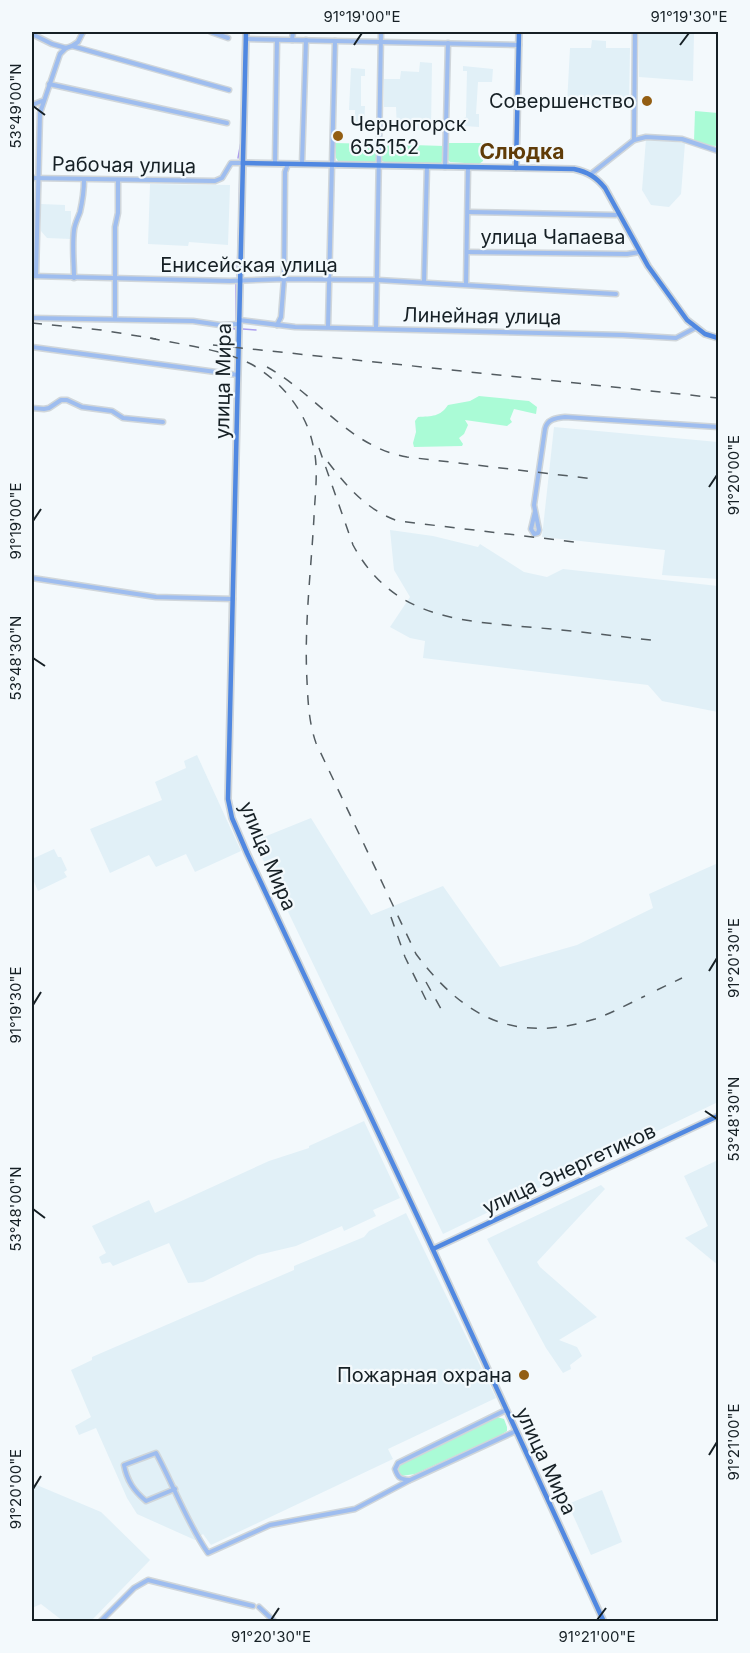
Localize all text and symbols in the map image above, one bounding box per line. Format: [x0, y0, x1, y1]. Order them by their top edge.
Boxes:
text: 91°19'00"E [323, 7, 401, 26]
text: 91°19'30"E [651, 7, 727, 26]
text: 53°49'00"N [6, 63, 25, 149]
place label: Совершенство [489, 89, 635, 113]
marker: Совершенство [640, 94, 654, 108]
place label: Черногорск 655152 [350, 112, 467, 159]
marker: Черногорск 655152 [331, 129, 345, 143]
district label: Слюдка [480, 139, 564, 164]
street label: Рабочая улица [52, 152, 196, 178]
street label: улица Чапаева [481, 225, 625, 249]
street label: Енисейская улица [160, 253, 338, 277]
street label: Линейная улица [402, 303, 562, 329]
street label: улица Мира [210, 323, 236, 439]
text: 91°20'00"E [724, 435, 743, 515]
text: 91°19'00"E [6, 482, 25, 560]
text: 53°48'30"N [6, 616, 25, 700]
street label: улица Мира [234, 798, 302, 914]
text: 91°20'30"E [724, 918, 743, 998]
text: 91°19'30"E [6, 967, 25, 1043]
text: 53°48'30"N [724, 1077, 743, 1161]
street label: улица Энергетиков [479, 1118, 659, 1220]
text: 53°48'00"N [6, 1167, 25, 1252]
place label: Пожарная охрана [337, 1363, 512, 1387]
marker: Пожарная охрана [517, 1368, 531, 1382]
street label: улица Мира [511, 1403, 581, 1519]
text: 91°21'00"E [724, 1404, 743, 1480]
text: 91°20'00"E [6, 1449, 25, 1529]
text: 91°20'30"E [231, 1627, 311, 1646]
text: 91°21'00"E [559, 1627, 635, 1646]

